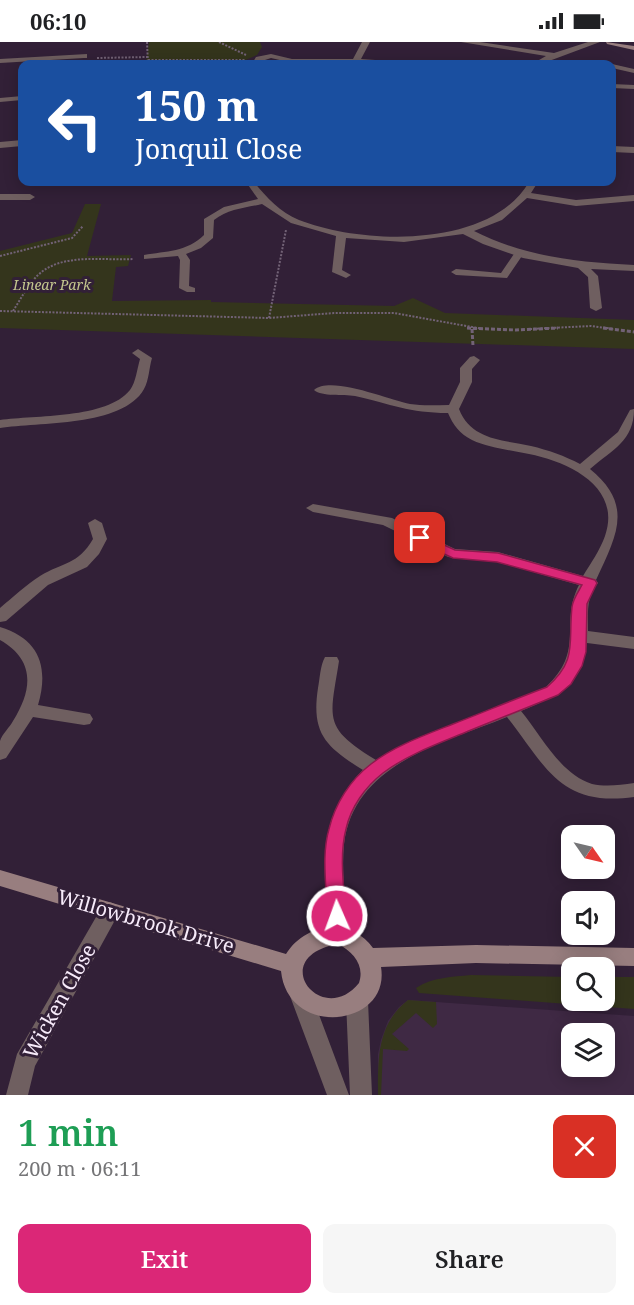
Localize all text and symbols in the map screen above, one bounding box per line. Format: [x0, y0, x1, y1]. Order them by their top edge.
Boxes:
text: 06:10 [30, 6, 86, 36]
text: 150 m [135, 76, 259, 133]
icon: left [36, 84, 114, 162]
text: Jonquil Close [135, 130, 303, 167]
park label: Linear Park [12, 275, 92, 294]
pin [394, 512, 445, 563]
icon: arrive [403, 521, 436, 554]
north arrow [561, 825, 615, 879]
map controls [561, 825, 615, 1077]
street label: Willowbrook Drive [54, 883, 238, 959]
position arrow [305, 884, 369, 948]
button: sound [561, 891, 615, 945]
street label: Wicken Close [16, 939, 102, 1063]
button: search [561, 957, 615, 1011]
button: layers [561, 1023, 615, 1077]
text: 1 min [18, 1108, 119, 1157]
button: close [553, 1115, 616, 1178]
text: 200 m · 06:11 [18, 1155, 141, 1182]
button: Exit [18, 1224, 311, 1293]
button: Share [323, 1224, 616, 1293]

